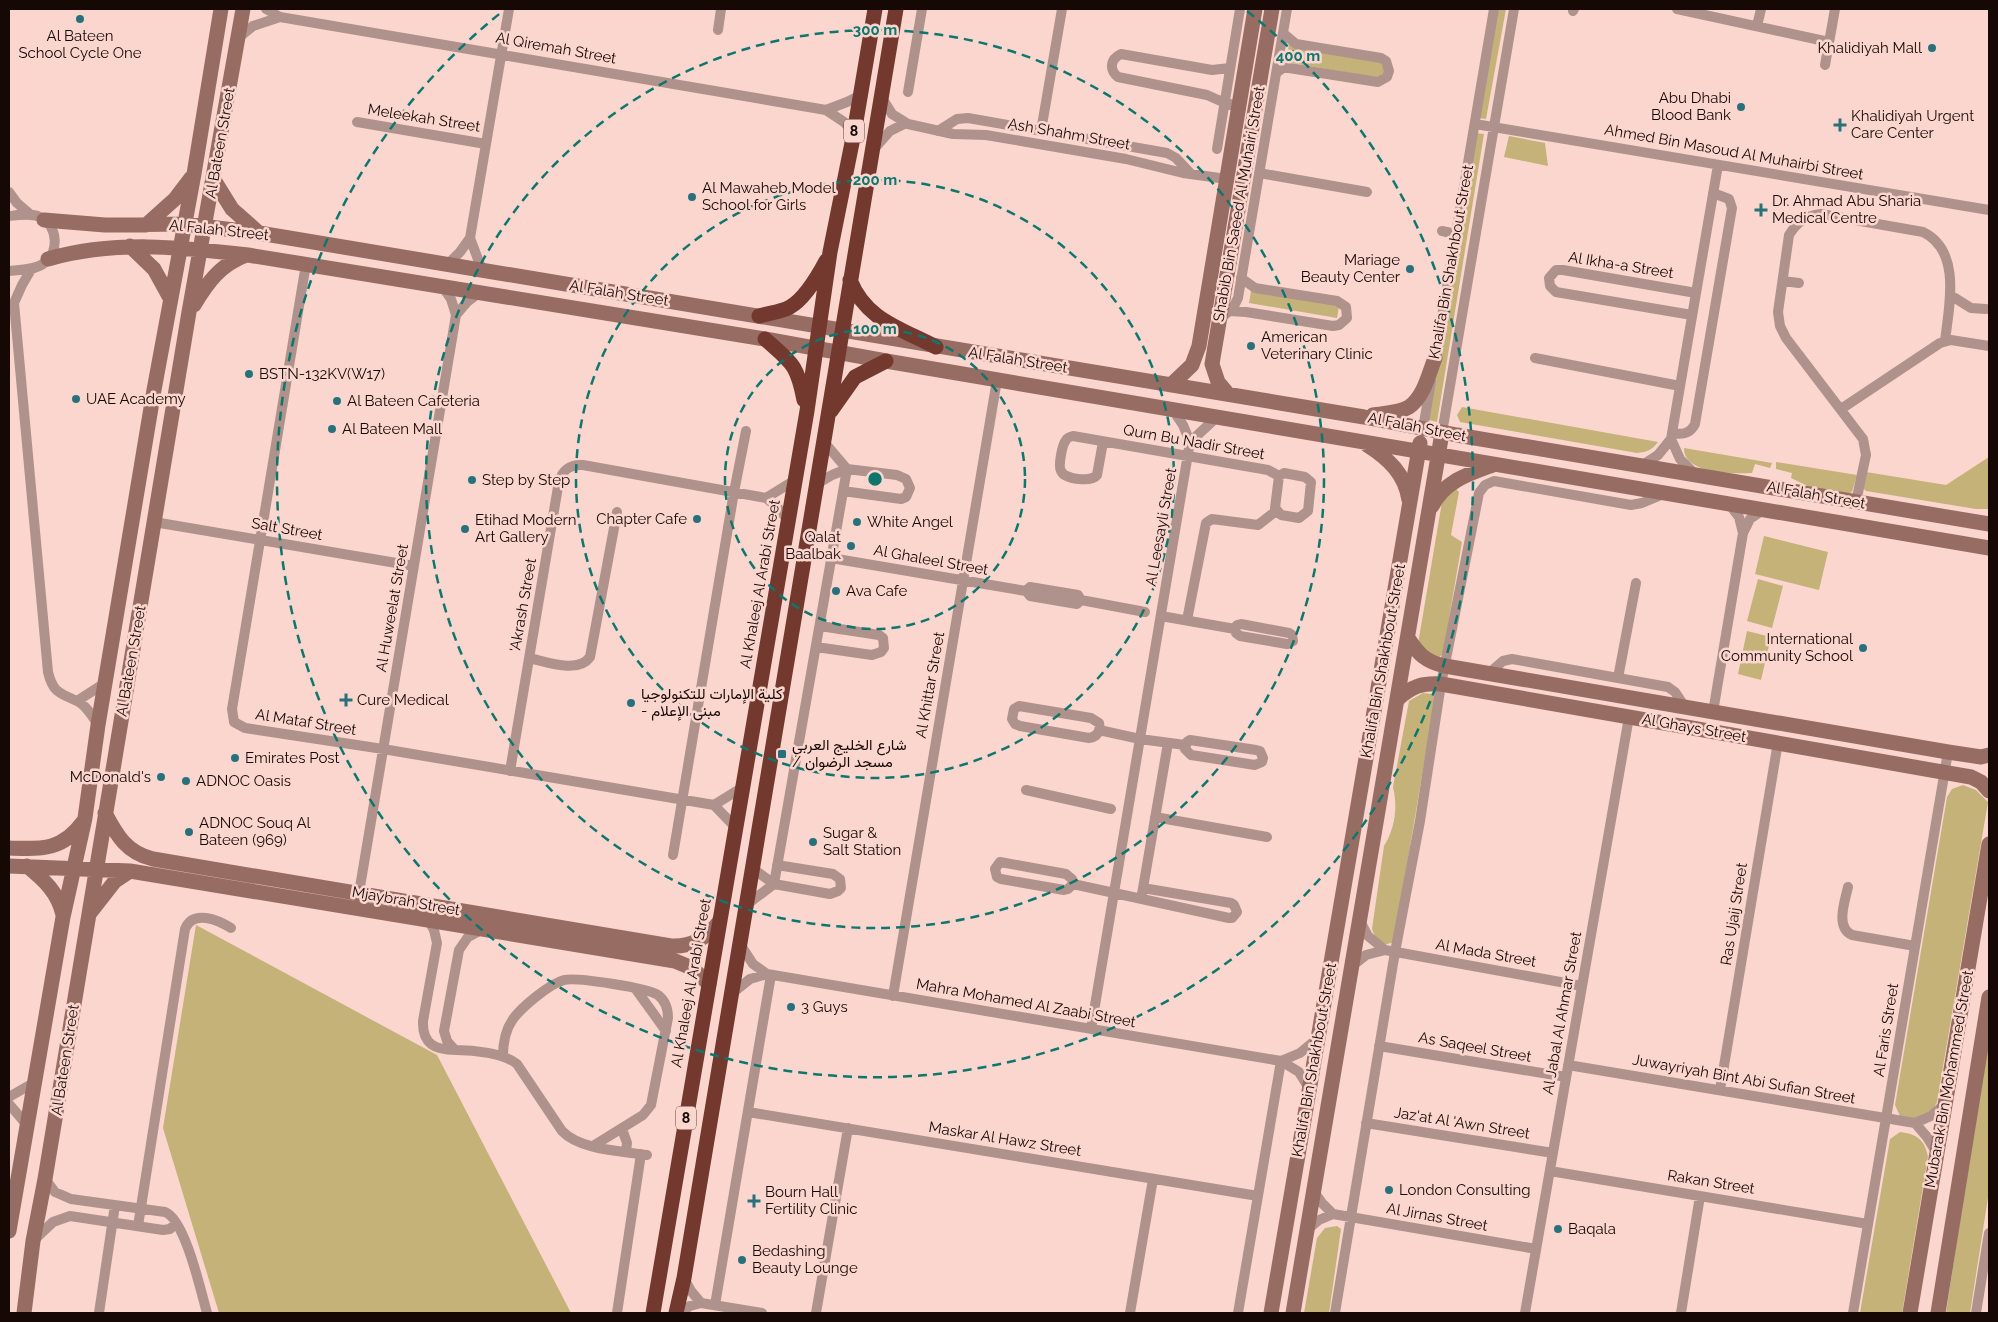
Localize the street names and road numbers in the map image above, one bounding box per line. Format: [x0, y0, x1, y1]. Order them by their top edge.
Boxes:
street label: Al Qiremah Street [494, 29, 618, 67]
street label: Shabib Bin Saeed Al Muhairi Street [1209, 85, 1269, 323]
street label: Al Bateen Street [201, 86, 239, 200]
street label: Meleekah Street [366, 100, 482, 136]
street label: Ash Shahm Street [1006, 114, 1132, 154]
road number: 8 [844, 120, 864, 142]
street label: Ahmed Bin Masoud Al Muhairbi Street [1603, 120, 1865, 184]
street label: Khalifa Bin Shakhbout Street [1425, 163, 1477, 361]
street label: Al Falah Street [168, 216, 270, 244]
street label: Al Ikha-a Street [1567, 248, 1675, 282]
street label: Al Falah Street [568, 276, 670, 310]
street label: Al Falah Street [967, 343, 1069, 377]
street label: Al Falah Street [1366, 409, 1468, 445]
street label: Qurn Bu Nadir Street [1122, 421, 1266, 463]
street label: Al Leesayli Street [1142, 466, 1180, 588]
street label: Al Falah Street [1765, 477, 1867, 513]
street label: Al Khaleej Al Arabi Street [736, 498, 784, 670]
street label: Salt Street [250, 514, 324, 544]
street label: Al Ghaleel Street [872, 541, 990, 579]
street label: Al Huweelat Street [372, 543, 412, 673]
street label: 'Akrash Street [506, 557, 540, 653]
street label: Khalifa Bin Shakhbout Street [1357, 562, 1409, 760]
street label: Al Bateen Street [112, 604, 150, 718]
street label: Al Khittar Street [912, 630, 948, 740]
street label: Al Mataf Street [254, 705, 358, 739]
street label: Al Ghays Street [1640, 710, 1748, 746]
street label: Ras Ujaij Street [1717, 861, 1751, 967]
street label: Mjaybrah Street [351, 883, 461, 919]
street label: Al Khaleej Al Arabi Street [667, 897, 715, 1069]
street label: Al Jabal Al Ahmar Street [1539, 930, 1585, 1096]
street label: Al Mada Street [1434, 935, 1538, 971]
street label: Khalifa Bin Shakhbout Street [1288, 961, 1340, 1159]
street label: Mubarak Bin Mohammed Street [1921, 969, 1977, 1189]
street label: Mahra Mohamed Al Zaabi Street [915, 975, 1137, 1031]
street label: Al Faris Street [1870, 982, 1902, 1078]
street label: Al Bateen Street [47, 1003, 83, 1117]
street label: As Saqeel Street [1417, 1028, 1533, 1066]
street label: Juwayriyah Bint Abi Sufian Street [1631, 1051, 1857, 1107]
street label: Jaz'at Al 'Awn Street [1393, 1103, 1531, 1143]
road number: 8 [676, 1106, 696, 1130]
street label: Maskar Al Hawz Street [927, 1118, 1083, 1160]
street label: Rakan Street [1666, 1166, 1756, 1198]
street label: Al Jirnas Street [1385, 1199, 1489, 1235]

